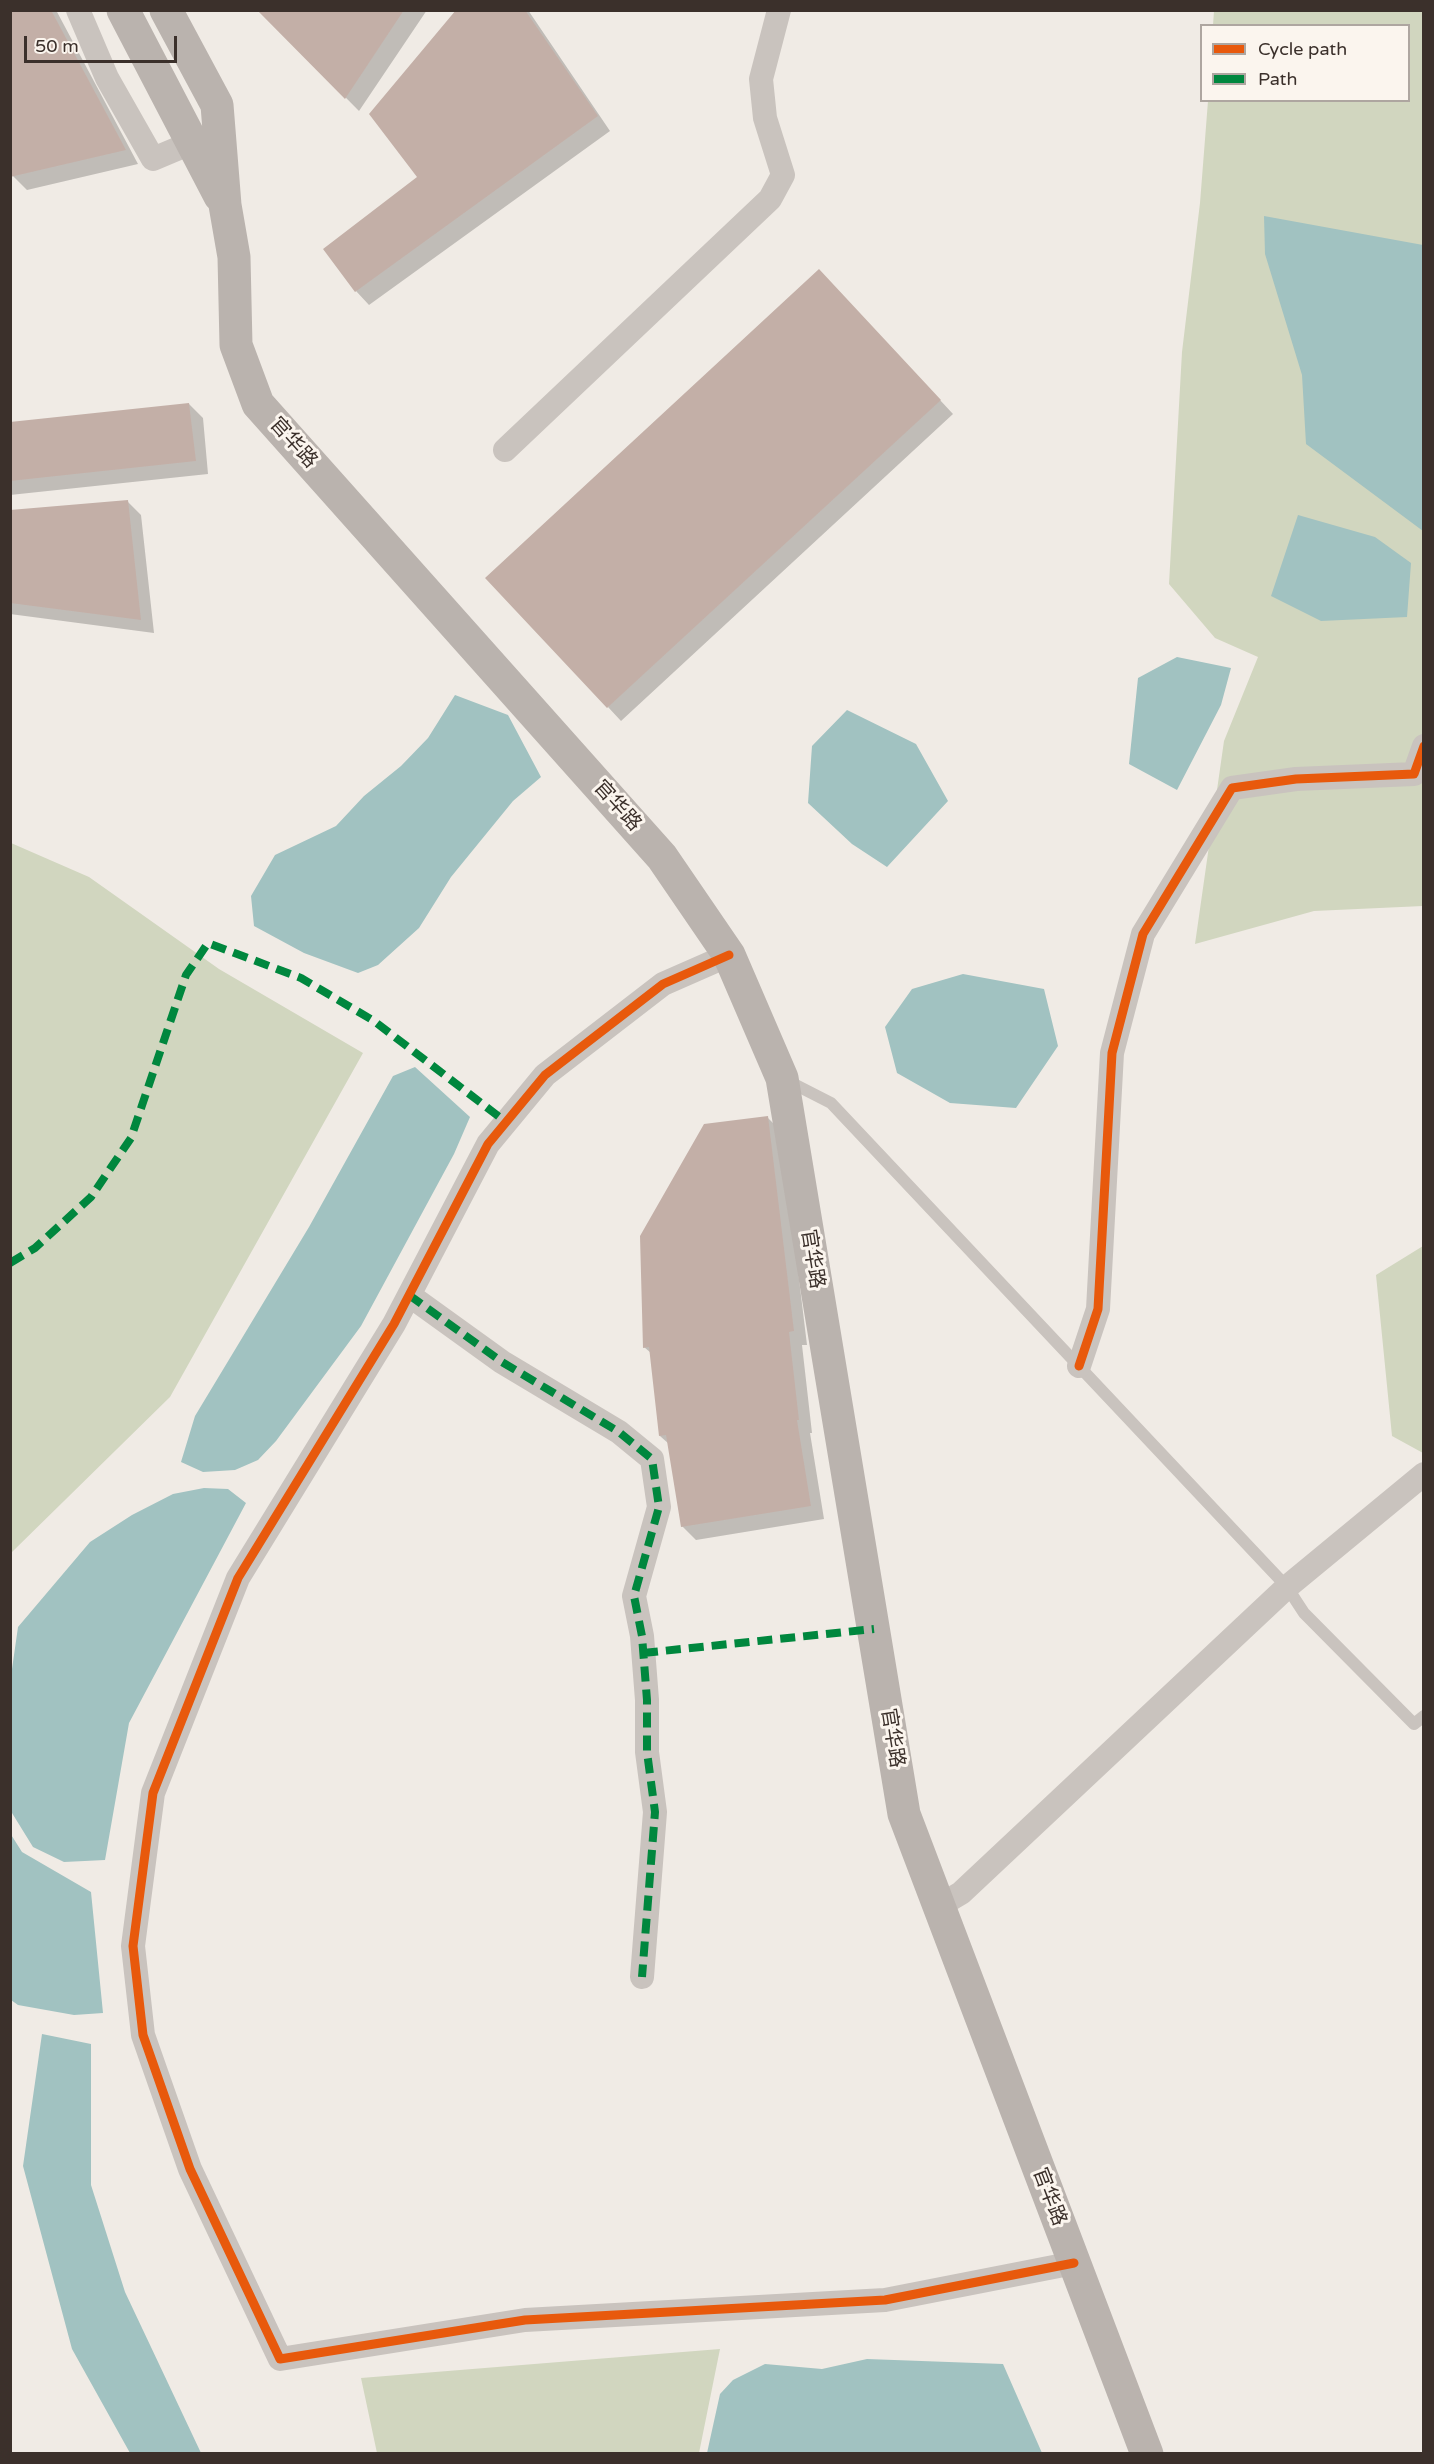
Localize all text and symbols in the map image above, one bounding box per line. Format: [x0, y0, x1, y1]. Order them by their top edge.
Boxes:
scale bar [27, 24, 180, 62]
legend [1200, 24, 1410, 102]
text: 50 m [35, 35, 79, 57]
text: Cycle path [1258, 38, 1347, 60]
text: Path [1258, 68, 1297, 90]
street label: 官华路 [264, 413, 322, 473]
street label: 官华路 [588, 776, 646, 836]
street label: 官华路 [795, 1227, 829, 1291]
street label: 官华路 [875, 1706, 909, 1770]
street label: 官华路 [1027, 2165, 1071, 2229]

